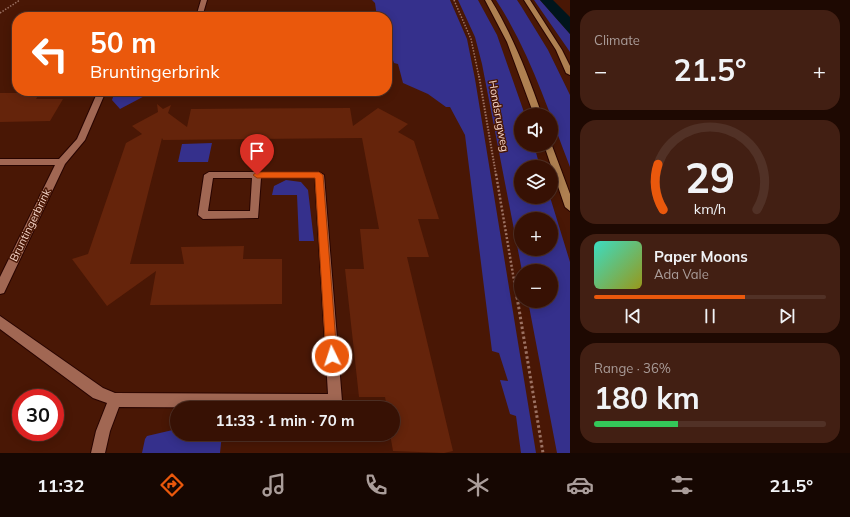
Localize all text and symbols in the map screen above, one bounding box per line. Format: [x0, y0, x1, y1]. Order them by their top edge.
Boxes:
text: 50 m [90, 25, 156, 60]
icon: left [24, 28, 76, 80]
text: Climate [594, 32, 640, 48]
text: 21.5° [674, 51, 746, 89]
text: − [594, 57, 607, 85]
text: + [813, 57, 826, 85]
text: Bruntingerbrink [90, 60, 219, 83]
street label: Hondsrugweg [486, 79, 512, 153]
map controls [514, 108, 558, 308]
button: sound [514, 108, 558, 152]
pin [240, 134, 274, 175]
icon: arrive [246, 140, 268, 162]
text: 29 [685, 150, 735, 202]
button: layers [514, 160, 558, 204]
street label: Bruntingerbrink [6, 186, 54, 264]
text: km/h [694, 199, 726, 217]
button: + [514, 212, 558, 256]
text: Paper Moons [654, 247, 748, 266]
button: − [514, 264, 558, 308]
text: Ada Vale [654, 266, 709, 282]
icon: previous [622, 305, 644, 327]
icon: pause [699, 305, 721, 327]
icon: next [776, 305, 798, 327]
position arrow [311, 335, 353, 377]
text: Range · 36% [594, 360, 671, 376]
text: 180 km [594, 379, 700, 417]
speed limit sign: 30 [12, 389, 64, 441]
text: 11:33 · 1 min · 70 m [216, 411, 354, 430]
icon: directions [158, 471, 186, 499]
icon: music [260, 471, 288, 499]
icon: phone [362, 471, 390, 499]
icon: climate [464, 471, 492, 499]
icon: car [566, 471, 594, 499]
icon: filters [668, 471, 696, 499]
text: 11:32 [37, 474, 85, 497]
text: 21.5° [769, 474, 813, 497]

